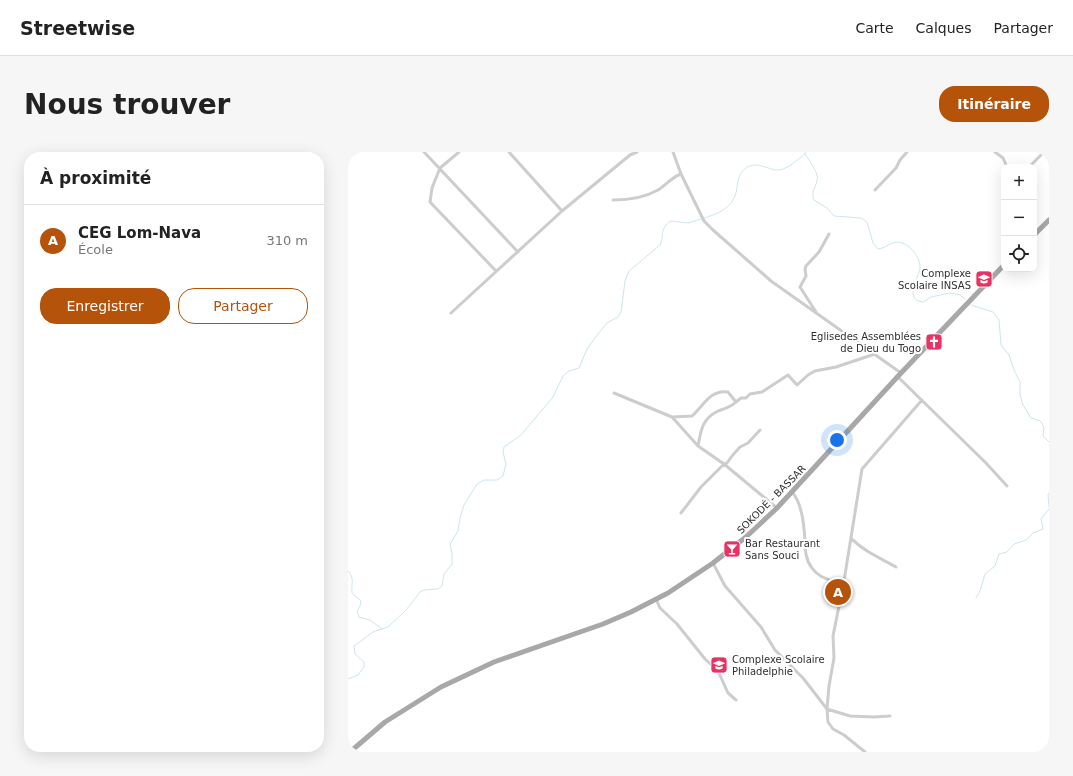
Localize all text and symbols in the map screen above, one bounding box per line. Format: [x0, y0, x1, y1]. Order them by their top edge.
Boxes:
text: Streetwise [20, 17, 135, 39]
text: Carte [855, 20, 894, 36]
text: Calques [916, 20, 972, 36]
text: Partager [994, 20, 1053, 36]
button: Itinéraire [939, 86, 1049, 122]
text: Nous trouver [24, 88, 230, 121]
map controls [1001, 164, 1037, 272]
button: + [1001, 164, 1037, 200]
text: À proximité [40, 168, 151, 188]
button: − [1001, 200, 1037, 236]
text: CEG Lom-Nava [78, 224, 201, 242]
text: A [48, 233, 58, 248]
text: 310 m [266, 233, 308, 248]
button: locate [1001, 236, 1037, 272]
text: École [78, 242, 113, 257]
place label: Complexe Scolaire INSAS [898, 268, 971, 291]
school or university icon: Complexe Scolaire INSAS [974, 269, 994, 289]
button: Enregistrer [40, 288, 170, 324]
button: Partager [178, 288, 308, 324]
place label: Eglisedes Assemblées de Dieu du Togo [811, 331, 921, 354]
church icon: Eglisedes Assemblées de Dieu du Togo [924, 332, 944, 352]
your location [827, 430, 847, 450]
street label: SOKODÉ - BASSAR [734, 462, 808, 536]
place label: Bar Restaurant Sans Souci [745, 538, 820, 561]
bar icon: Bar Restaurant Sans Souci [722, 539, 742, 559]
pin: A [825, 577, 851, 607]
place label: Complexe Scolaire Philadelphie [732, 654, 825, 677]
school or university icon: Complexe Scolaire Philadelphie [709, 655, 729, 675]

